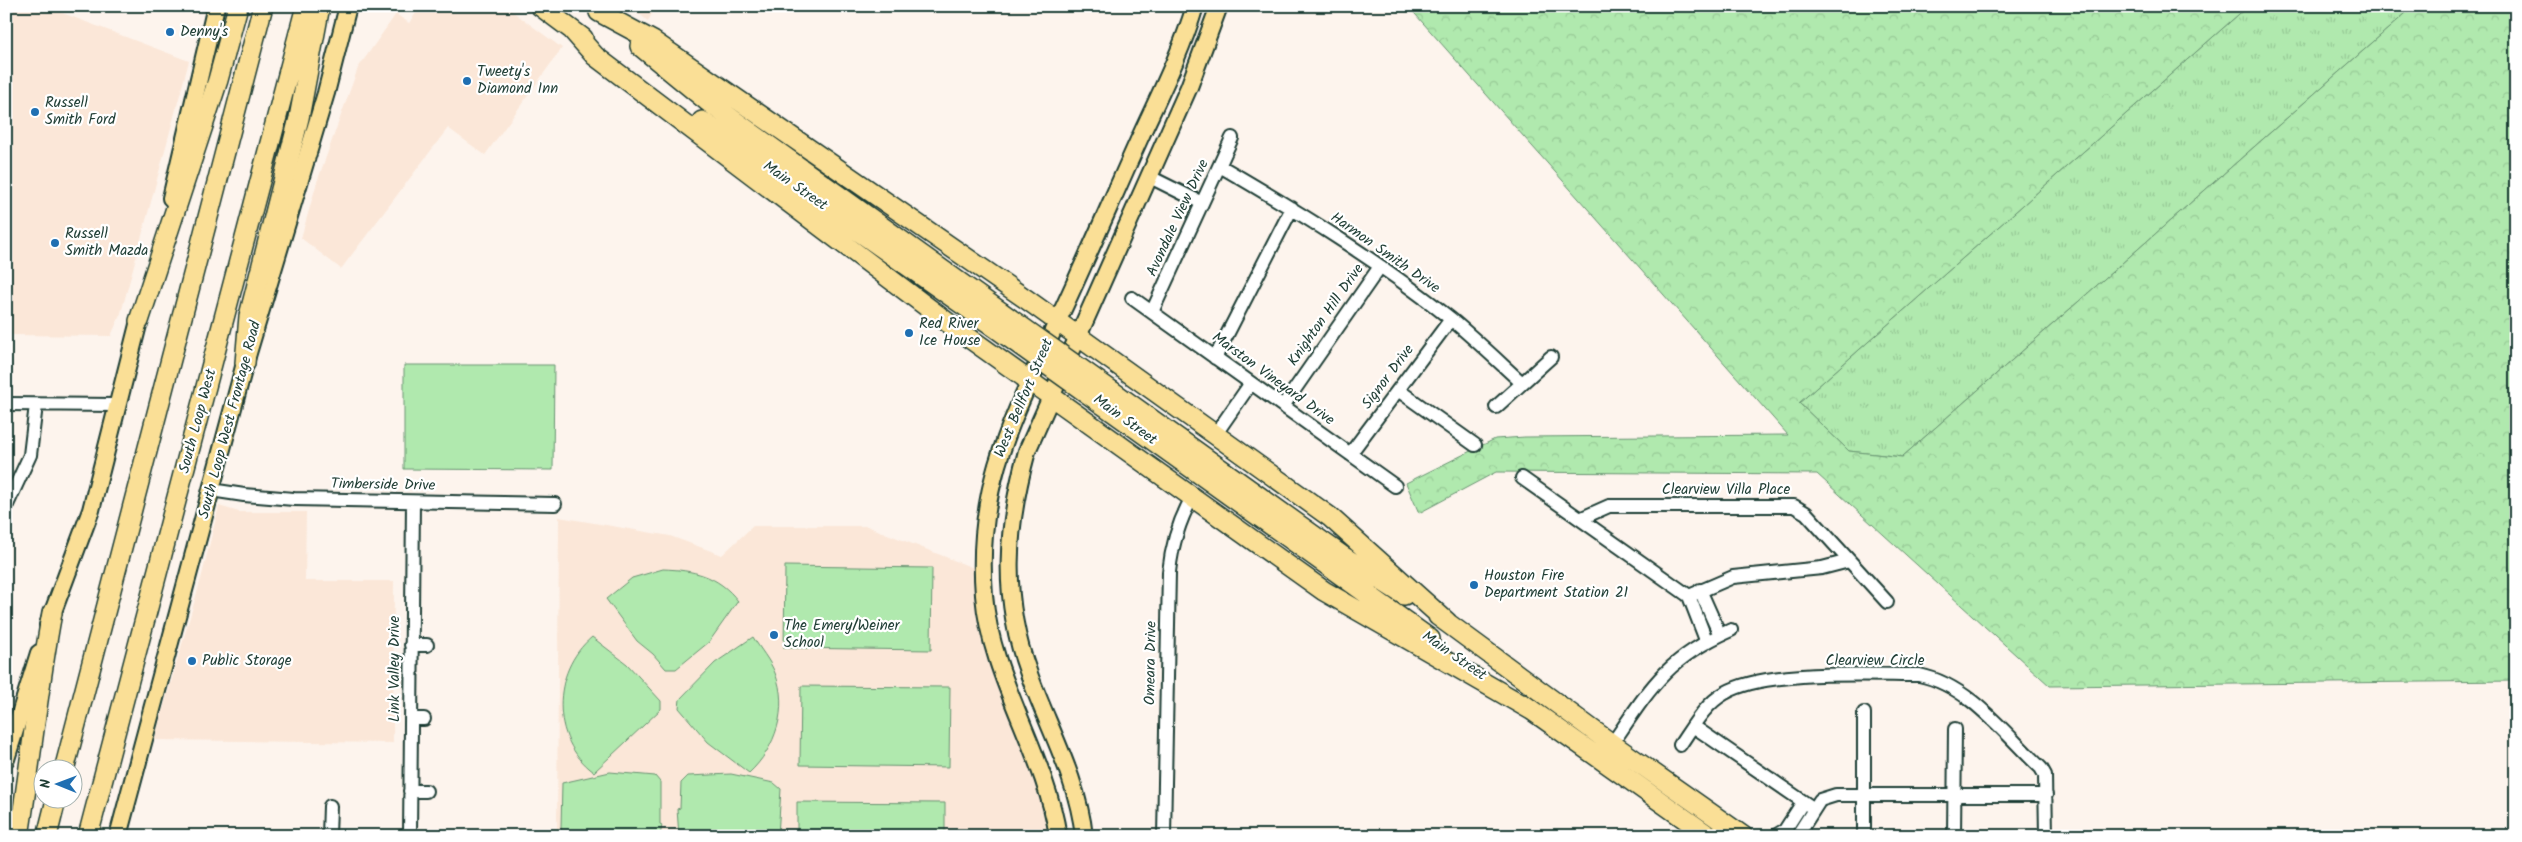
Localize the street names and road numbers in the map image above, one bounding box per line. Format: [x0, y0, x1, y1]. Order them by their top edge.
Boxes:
street label: Main Street [758, 155, 833, 217]
street label: Avondale View Drive [1140, 155, 1216, 281]
street label: Harmon Smith Drive [1325, 206, 1445, 300]
street label: Knighton Hill Drive [1282, 259, 1371, 371]
street label: South Loop West Frontage Road [195, 319, 265, 521]
street label: Marston Vineyard Drive [1206, 326, 1340, 432]
street label: West Bellfort Street [988, 334, 1060, 461]
street label: Signor Drive [1356, 339, 1421, 414]
street label: South Loop West [175, 367, 221, 475]
street label: Main Street [1088, 388, 1162, 452]
street label: Timberside Drive [330, 472, 436, 498]
street label: Clearview Villa Place [1662, 478, 1790, 502]
street label: Link Valley Drive [383, 616, 407, 722]
street label: Omeara Drive [1138, 620, 1164, 705]
street label: Main Street [1417, 625, 1492, 687]
street label: Clearview Circle [1826, 649, 1925, 673]

